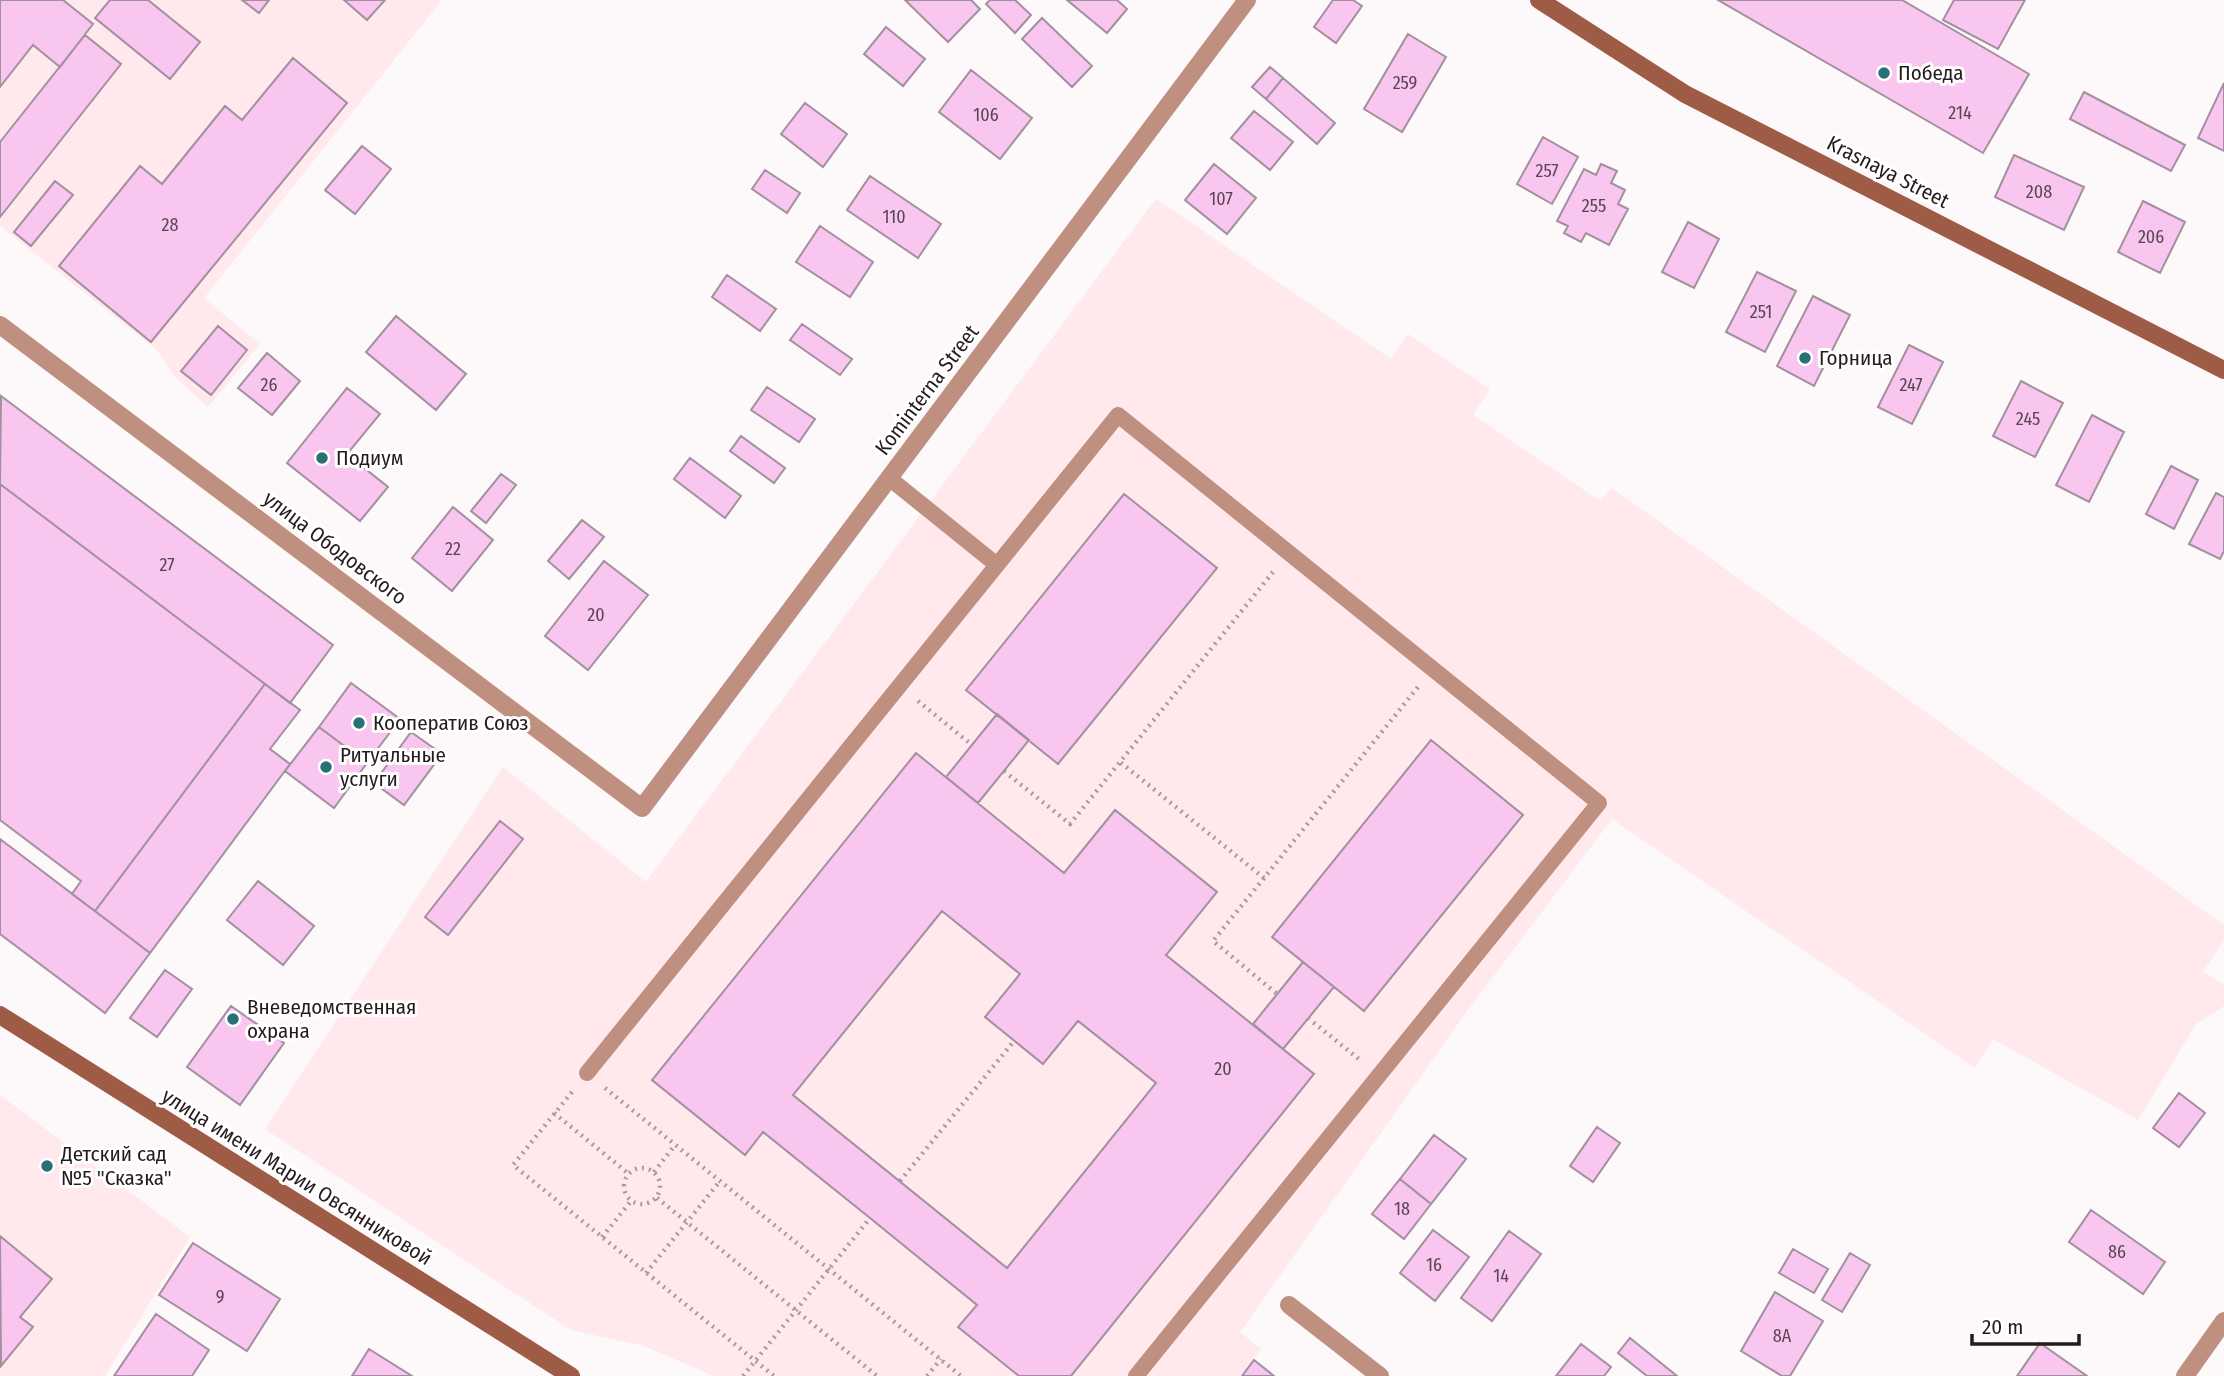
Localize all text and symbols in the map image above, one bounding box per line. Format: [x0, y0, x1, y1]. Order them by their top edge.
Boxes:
place label: Победа [1898, 60, 1964, 86]
marker: Победа [1876, 65, 1892, 81]
house number: 259 [1393, 72, 1417, 94]
house number: 214 [1948, 102, 1972, 124]
house number: 106 [973, 104, 999, 126]
street label: Krasnaya Street [1822, 130, 1954, 214]
house number: 257 [1535, 160, 1559, 182]
house number: 208 [2026, 181, 2052, 203]
house number: 107 [1209, 188, 1233, 210]
house number: 255 [1582, 195, 1606, 217]
house number: 110 [882, 206, 906, 228]
house number: 28 [162, 214, 178, 236]
house number: 206 [2138, 226, 2164, 248]
house number: 251 [1750, 301, 1772, 323]
street label: Kominterna Street [870, 320, 985, 460]
place label: Горница [1819, 345, 1893, 371]
marker: Горница [1797, 350, 1813, 366]
house number: 26 [261, 374, 278, 396]
house number: 247 [1899, 374, 1923, 396]
house number: 245 [2016, 408, 2040, 430]
place label: Подиум [336, 445, 403, 471]
marker: Подиум [314, 450, 330, 466]
street label: улица Ободовского [258, 486, 412, 610]
house number: 22 [445, 538, 461, 560]
house number: 27 [159, 554, 175, 576]
house number: 20 [587, 604, 605, 626]
place label: Кооператив Союз [373, 710, 529, 736]
marker: Кооператив Союз [351, 715, 367, 731]
place label: Ритуальные услуги [340, 742, 446, 792]
marker: Ритуальные услуги [318, 759, 334, 775]
place label: Вневедомственная охрана [247, 994, 417, 1044]
marker: Вневедомственная охрана [225, 1011, 241, 1027]
house number: 20 [1214, 1058, 1232, 1080]
street label: улица имени Марии Овсянниковой [157, 1083, 437, 1271]
place label: Детский сад №5 "Сказка" [60, 1141, 172, 1191]
marker: Детский сад №5 "Сказка" [39, 1158, 55, 1174]
house number: 18 [1394, 1198, 1410, 1220]
house number: 86 [2108, 1241, 2126, 1263]
house number: 16 [1426, 1254, 1442, 1276]
house number: 14 [1493, 1265, 1509, 1287]
house number: 9 [216, 1286, 224, 1308]
scale bar [1972, 1302, 2079, 1346]
text: 20 m [1982, 1314, 2023, 1340]
house number: 8А [1773, 1325, 1792, 1347]

